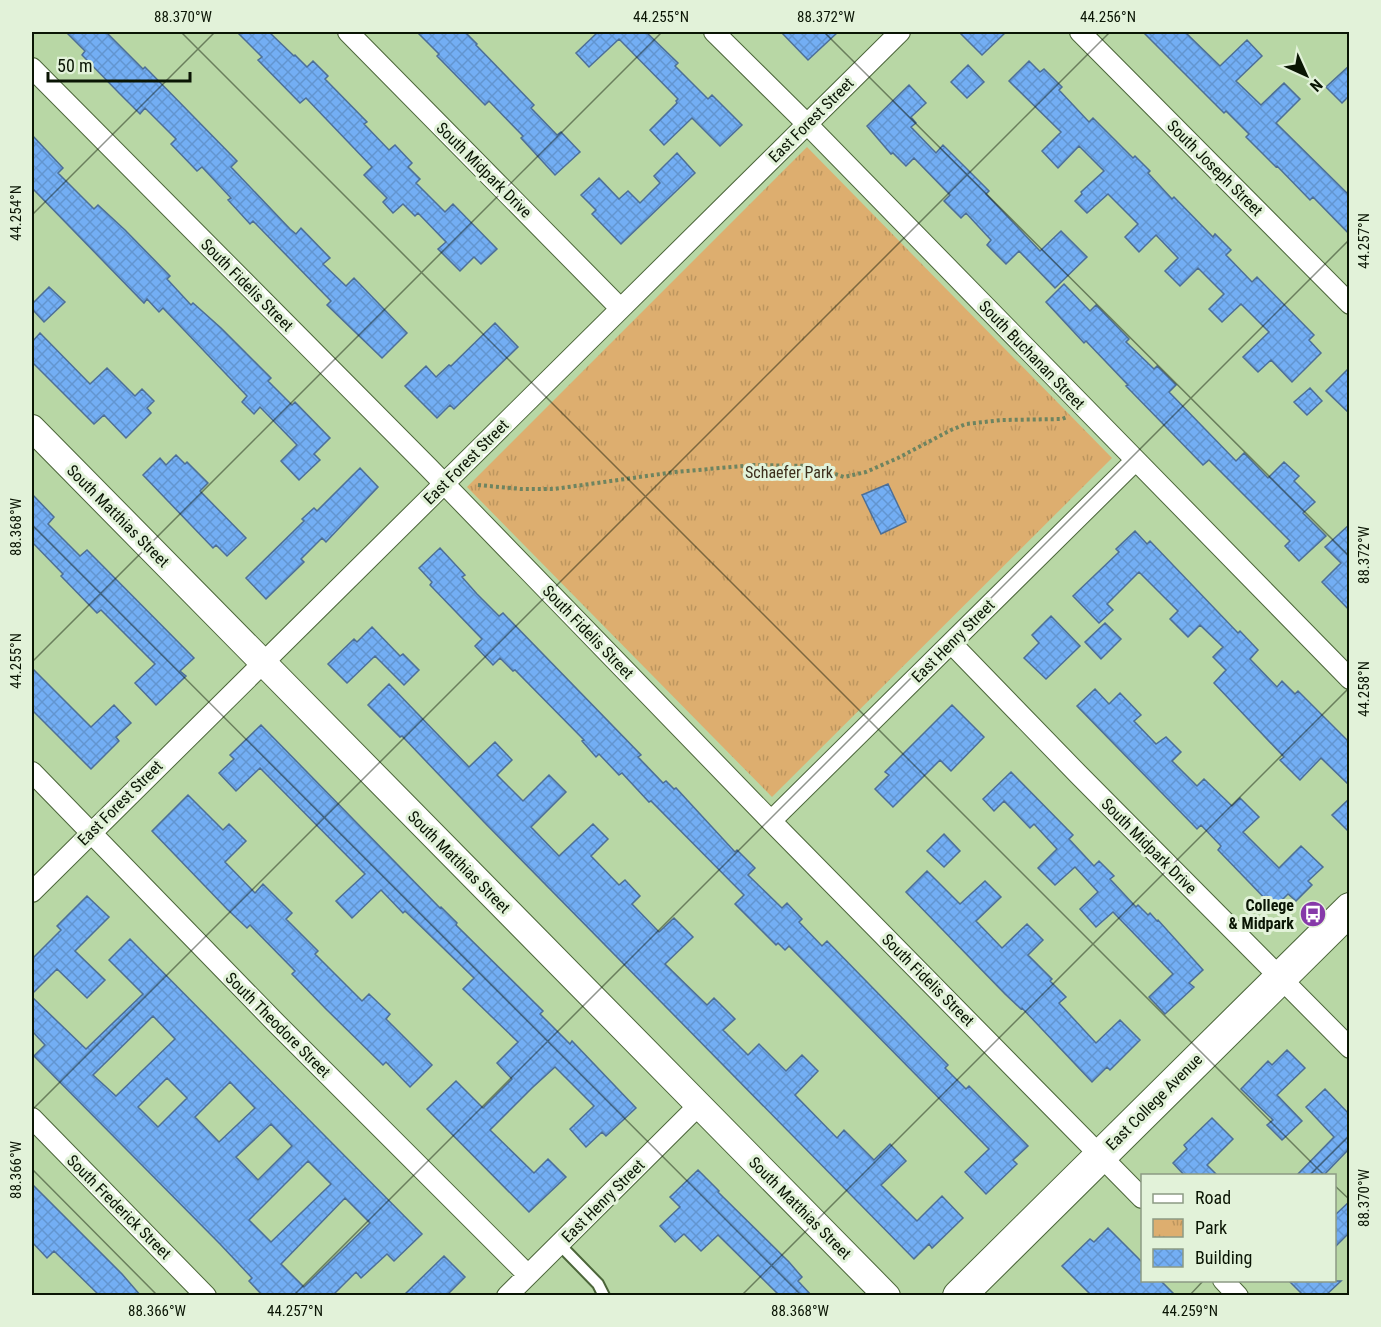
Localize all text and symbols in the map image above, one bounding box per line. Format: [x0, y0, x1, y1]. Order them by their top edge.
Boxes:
text: 88.370°W [154, 8, 213, 26]
text: 44.255°N [633, 8, 689, 26]
text: 88.372°W [797, 8, 856, 26]
text: 44.256°N [1080, 8, 1136, 26]
scale bar [48, 45, 190, 83]
north arrow [1276, 45, 1336, 105]
text: 50 m [57, 55, 92, 76]
street label: East Forest Street [765, 73, 858, 166]
text: N [1306, 75, 1326, 95]
street label: South Joseph Street [1163, 116, 1267, 220]
street label: South Midpark Drive [432, 118, 536, 222]
text: 44.254°N [7, 185, 25, 241]
text: 44.257°N [1355, 213, 1373, 269]
street label: South Fidelis Street [197, 235, 297, 335]
street label: South Buchanan Street [975, 297, 1089, 413]
street label: East Forest Street [420, 415, 513, 508]
street label: South Matthias Street [63, 461, 173, 571]
park label: Schaefer Park [745, 463, 834, 482]
text: 88.368°W [7, 497, 25, 556]
text: 88.372°W [1355, 525, 1373, 584]
street label: South Fidelis Street [539, 581, 638, 683]
street label: East Henry Street [908, 595, 999, 686]
text: 44.255°N [7, 633, 25, 689]
text: 44.258°N [1355, 661, 1373, 717]
street label: East Forest Street [74, 756, 167, 849]
street label: South Midpark Drive [1097, 794, 1201, 898]
street label: South Matthias Street [404, 807, 514, 917]
place label: College & Midpark [1229, 896, 1294, 933]
bus stop icon: College & Midpark [1298, 899, 1328, 929]
street label: South Fidelis Street [878, 930, 978, 1030]
street label: South Theodore Street [221, 968, 335, 1082]
street label: East College Avenue [1102, 1050, 1206, 1154]
text: 88.366°W [7, 1140, 25, 1199]
street label: South Frederick Street [63, 1151, 175, 1263]
street label: South Matthias Street [745, 1153, 855, 1263]
street label: East Henry Street [558, 1155, 649, 1246]
text: 88.370°W [1355, 1168, 1373, 1227]
legend [1141, 1174, 1336, 1282]
text: Road [1195, 1187, 1231, 1208]
text: Park [1195, 1217, 1227, 1238]
text: Building [1195, 1247, 1252, 1268]
text: 88.366°W [128, 1302, 187, 1320]
text: 44.257°N [267, 1302, 323, 1320]
text: 88.368°W [771, 1302, 830, 1320]
text: 44.259°N [1162, 1302, 1218, 1320]

